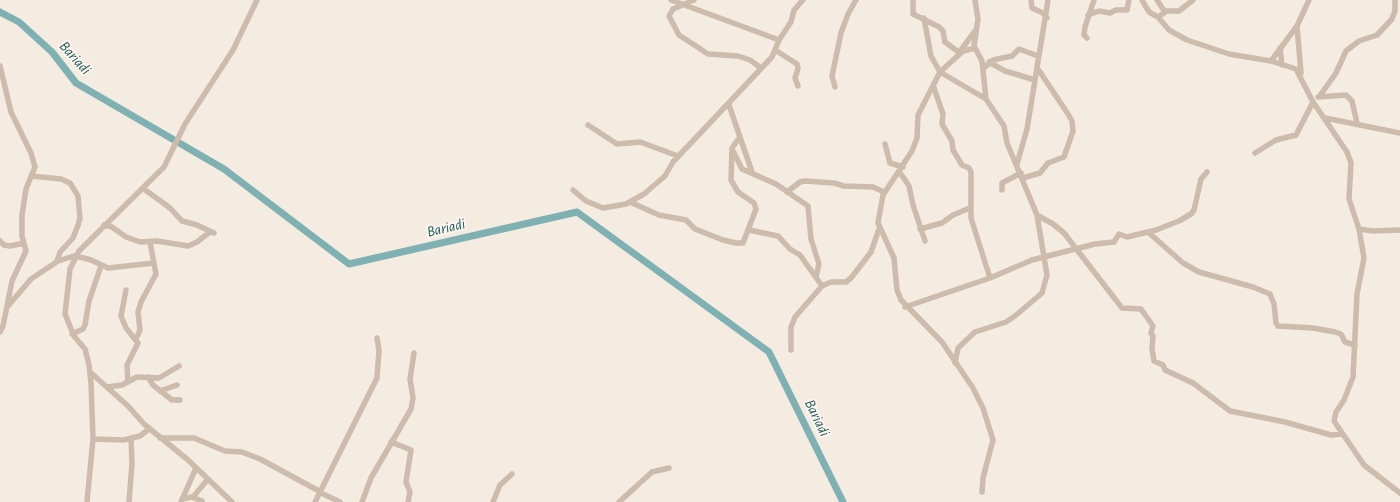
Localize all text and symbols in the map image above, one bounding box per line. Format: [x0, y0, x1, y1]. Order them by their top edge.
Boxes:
water label: Bariadi [55, 38, 95, 78]
water label: Bariadi [425, 215, 467, 241]
water label: Bariadi [800, 397, 834, 439]

